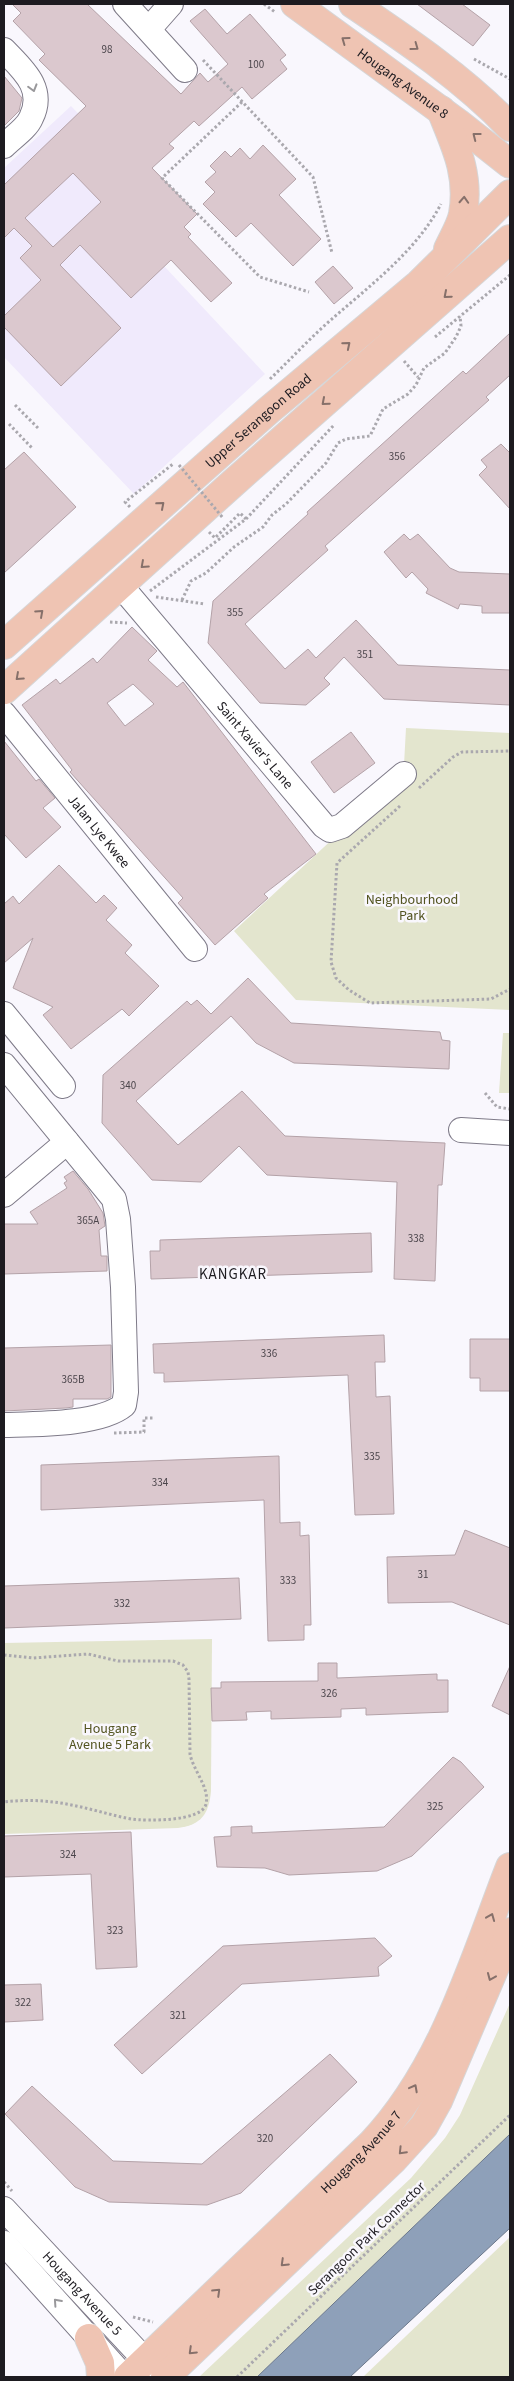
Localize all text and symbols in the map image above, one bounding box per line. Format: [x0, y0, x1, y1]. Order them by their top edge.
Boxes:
one-way arrow [342, 37, 351, 45]
one-way arrow [409, 41, 418, 50]
house number: 98 [102, 42, 113, 57]
street label: Hougang Avenue 8 [353, 44, 452, 124]
house number: 100 [248, 57, 264, 72]
one-way arrow [28, 83, 38, 91]
one-way arrow [473, 134, 482, 142]
one-way arrow [458, 196, 469, 204]
one-way arrow [444, 290, 453, 299]
one-way arrow [341, 342, 350, 351]
street label: Upper Serangoon Road [201, 369, 316, 473]
one-way arrow [322, 396, 331, 405]
house number: 356 [389, 449, 406, 464]
one-way arrow [156, 502, 165, 511]
one-way arrow [141, 559, 150, 568]
house number: 355 [227, 605, 243, 620]
one-way arrow [34, 610, 43, 619]
house number: 351 [357, 647, 373, 662]
one-way arrow [15, 671, 24, 680]
street label: Saint Xavier's Lane [212, 697, 298, 794]
street label: Jalan Lye Kwee [63, 791, 134, 873]
park label: Neighbourhood Park [366, 890, 458, 926]
house number: 340 [120, 1078, 136, 1093]
house number: 365A [77, 1213, 99, 1228]
house number: 338 [408, 1231, 425, 1246]
district label: KANGKAR [199, 1264, 267, 1285]
house number: 336 [261, 1346, 278, 1361]
house number: 365B [62, 1372, 85, 1387]
house number: 335 [364, 1449, 380, 1464]
house number: 334 [152, 1475, 169, 1490]
house number: 31 [418, 1567, 428, 1582]
house number: 333 [280, 1573, 296, 1588]
house number: 332 [114, 1596, 130, 1611]
house number: 326 [321, 1686, 338, 1701]
park label: Hougang Avenue 5 Park [69, 1719, 151, 1755]
house number: 325 [427, 1799, 443, 1814]
house number: 324 [60, 1847, 77, 1862]
one-way arrow [485, 1913, 495, 1921]
house number: 323 [107, 1923, 123, 1938]
one-way arrow [487, 1972, 498, 1981]
house number: 322 [15, 1995, 31, 2010]
house number: 321 [170, 2008, 186, 2023]
one-way arrow [408, 2084, 418, 2093]
street label: Hougang Avenue 7 [316, 2107, 407, 2198]
house number: 320 [257, 2131, 273, 2146]
one-way arrow [399, 2145, 408, 2154]
street label: Serangoon Park Connector [304, 2177, 430, 2300]
street label: Hougang Avenue 5 [37, 2247, 126, 2340]
one-way arrow [281, 2258, 290, 2267]
one-way arrow [211, 2289, 220, 2298]
one-way arrow [54, 2299, 63, 2308]
one-way arrow [189, 2345, 198, 2354]

